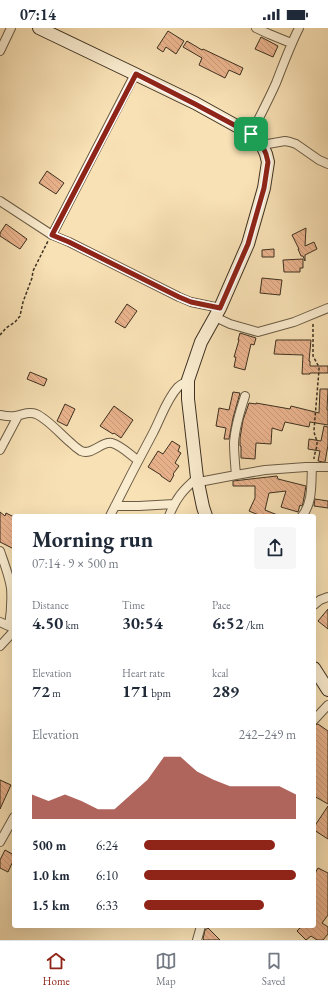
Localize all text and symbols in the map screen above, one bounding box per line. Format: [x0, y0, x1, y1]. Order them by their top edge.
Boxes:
text: 07:14 [20, 5, 56, 24]
pin [234, 117, 268, 151]
icon: arrive [240, 123, 262, 145]
text: Morning run [32, 525, 153, 554]
button: share [254, 527, 296, 569]
text: 07:14 · 9 × 500 m [32, 555, 119, 572]
text: Distance [32, 598, 69, 612]
text: Time [122, 598, 145, 612]
text: Pace [212, 598, 230, 612]
text: 4.50 [32, 612, 63, 634]
text: 30:54 [122, 612, 163, 634]
text: 6:52 [212, 612, 244, 634]
text: km [63, 618, 79, 632]
text: /km [244, 618, 264, 632]
text: Elevation [32, 666, 72, 680]
text: Heart rate [122, 666, 165, 680]
text: kcal [212, 666, 229, 680]
text: 72 [32, 680, 50, 702]
text: 171 [122, 680, 149, 702]
text: 289 [212, 680, 239, 702]
text: m [50, 686, 61, 700]
text: bpm [149, 686, 171, 700]
text: Elevation [32, 726, 79, 743]
text: 242–249 m [239, 726, 296, 743]
text: 500 m [32, 837, 66, 854]
text: 6:24 [96, 837, 118, 854]
text: 1.0 km [32, 867, 70, 884]
text: 6:10 [96, 867, 118, 884]
text: 1.5 km [32, 897, 70, 914]
text: 6:33 [96, 897, 118, 914]
tab: Home [43, 950, 70, 988]
tab: Map [155, 950, 177, 988]
tab: Saved [262, 950, 285, 988]

